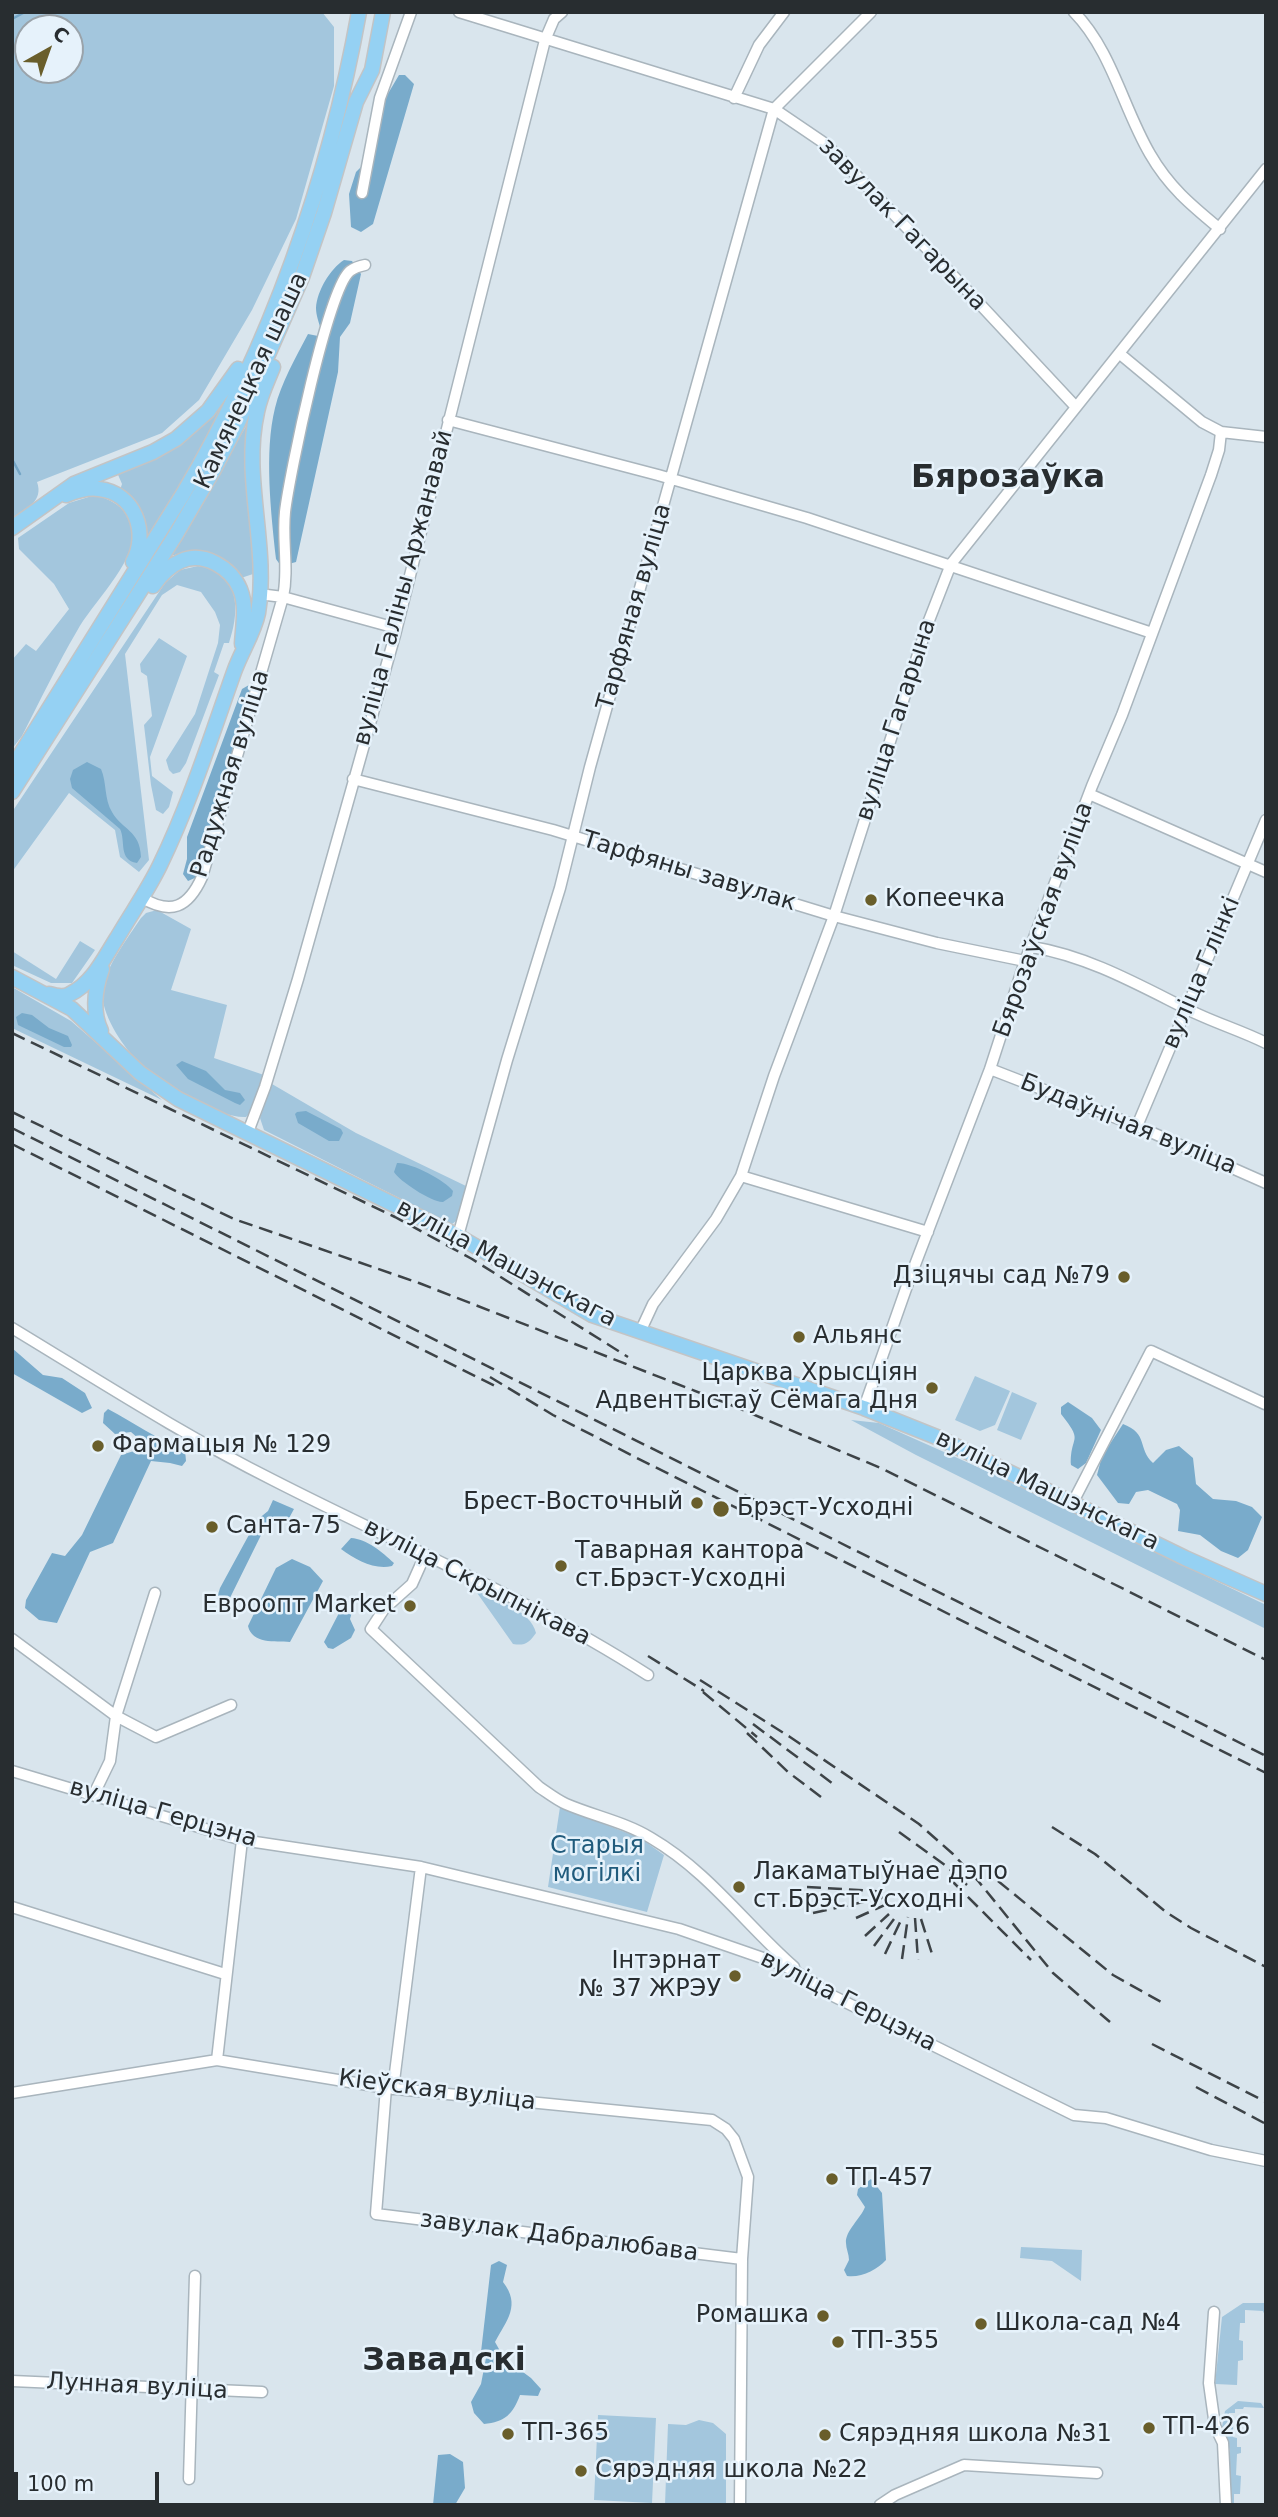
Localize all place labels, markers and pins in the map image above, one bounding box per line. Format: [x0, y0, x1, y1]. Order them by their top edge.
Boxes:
place label: Копеечка [885, 886, 1005, 914]
marker: Копеечка [863, 892, 879, 908]
place label: Дзіцячы сад №79 [893, 1263, 1110, 1291]
marker: Дзіцячы сад №79 [1116, 1269, 1132, 1285]
place label: Альянс [813, 1323, 902, 1351]
marker: Альянс [791, 1329, 807, 1345]
place label: Царква Хрысціян Адвентыстаў Сёмага Дня [596, 1360, 918, 1416]
marker: Царква Хрысціян Адвентыстаў Сёмага Дня [924, 1380, 940, 1396]
place label: Фармацыя № 129 [112, 1432, 331, 1460]
marker: Фармацыя № 129 [90, 1438, 106, 1454]
place label: Брест-Восточный [463, 1489, 683, 1517]
marker: Брест-Восточный [689, 1495, 705, 1511]
place label: Брэст-Усходні [737, 1495, 913, 1523]
marker: Брэст-Усходні [711, 1499, 731, 1519]
place label: Санта-75 [226, 1513, 341, 1541]
marker: Санта-75 [204, 1519, 220, 1535]
place label: Таварная кантора ст.Брэст-Усходні [575, 1538, 804, 1594]
marker: Таварная кантора ст.Брэст-Усходні [553, 1558, 569, 1574]
place label: Евроопт Market [202, 1592, 396, 1620]
marker: Евроопт Market [402, 1598, 418, 1614]
place label: Лакаматыўнае дэпо ст.Брэст-Усходні [753, 1859, 1008, 1915]
marker: Лакаматыўнае дэпо ст.Брэст-Усходні [731, 1879, 747, 1895]
place label: Інтэрнат № 37 ЖРЭУ [579, 1948, 721, 2004]
marker: Інтэрнат № 37 ЖРЭУ [727, 1968, 743, 1984]
place label: ТП-457 [846, 2165, 933, 2193]
marker: ТП-457 [824, 2171, 840, 2187]
place label: Ромашка [696, 2302, 809, 2330]
marker: Ромашка [815, 2308, 831, 2324]
place label: Школа-сад №4 [995, 2310, 1181, 2338]
marker: Школа-сад №4 [973, 2316, 989, 2332]
place label: ТП-355 [852, 2328, 939, 2356]
marker: ТП-355 [830, 2334, 846, 2350]
place label: ТП-426 [1163, 2414, 1250, 2442]
place label: ТП-365 [522, 2420, 609, 2448]
marker: ТП-426 [1141, 2420, 1157, 2436]
place label: Сярэдняя школа №31 [839, 2421, 1112, 2449]
marker: ТП-365 [500, 2426, 516, 2442]
marker: Сярэдняя школа №31 [817, 2427, 833, 2443]
place label: Сярэдняя школа №22 [595, 2457, 868, 2485]
marker: Сярэдняя школа №22 [573, 2463, 589, 2479]

